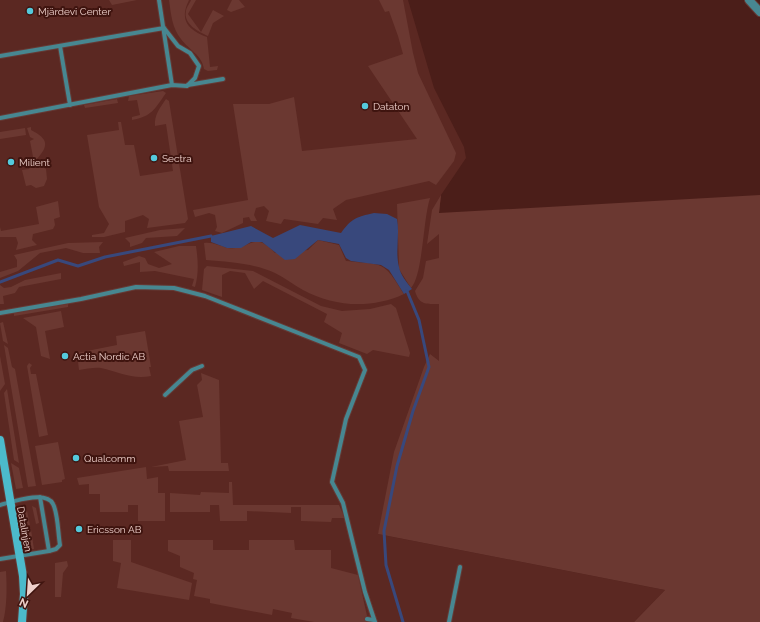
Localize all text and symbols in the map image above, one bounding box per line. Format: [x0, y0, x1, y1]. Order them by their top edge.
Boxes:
marker: Mjärdevi Center [25, 6, 35, 16]
place label: Mjärdevi Center [38, 6, 111, 17]
marker: Dataton [360, 101, 370, 111]
place label: Dataton [373, 101, 409, 112]
marker: Sectra [149, 153, 159, 163]
place label: Sectra [162, 153, 192, 164]
marker: Milient [6, 157, 16, 167]
place label: Milient [19, 157, 50, 168]
marker: Actia Nordic AB [60, 351, 70, 361]
place label: Actia Nordic AB [73, 351, 145, 362]
marker: Qualcomm [71, 453, 81, 463]
place label: Qualcomm [84, 453, 135, 464]
street label: Datalinjen [15, 505, 34, 553]
marker: Ericsson AB [74, 524, 84, 534]
place label: Ericsson AB [87, 524, 142, 535]
north arrow [8, 574, 48, 614]
text: N [17, 595, 31, 610]

